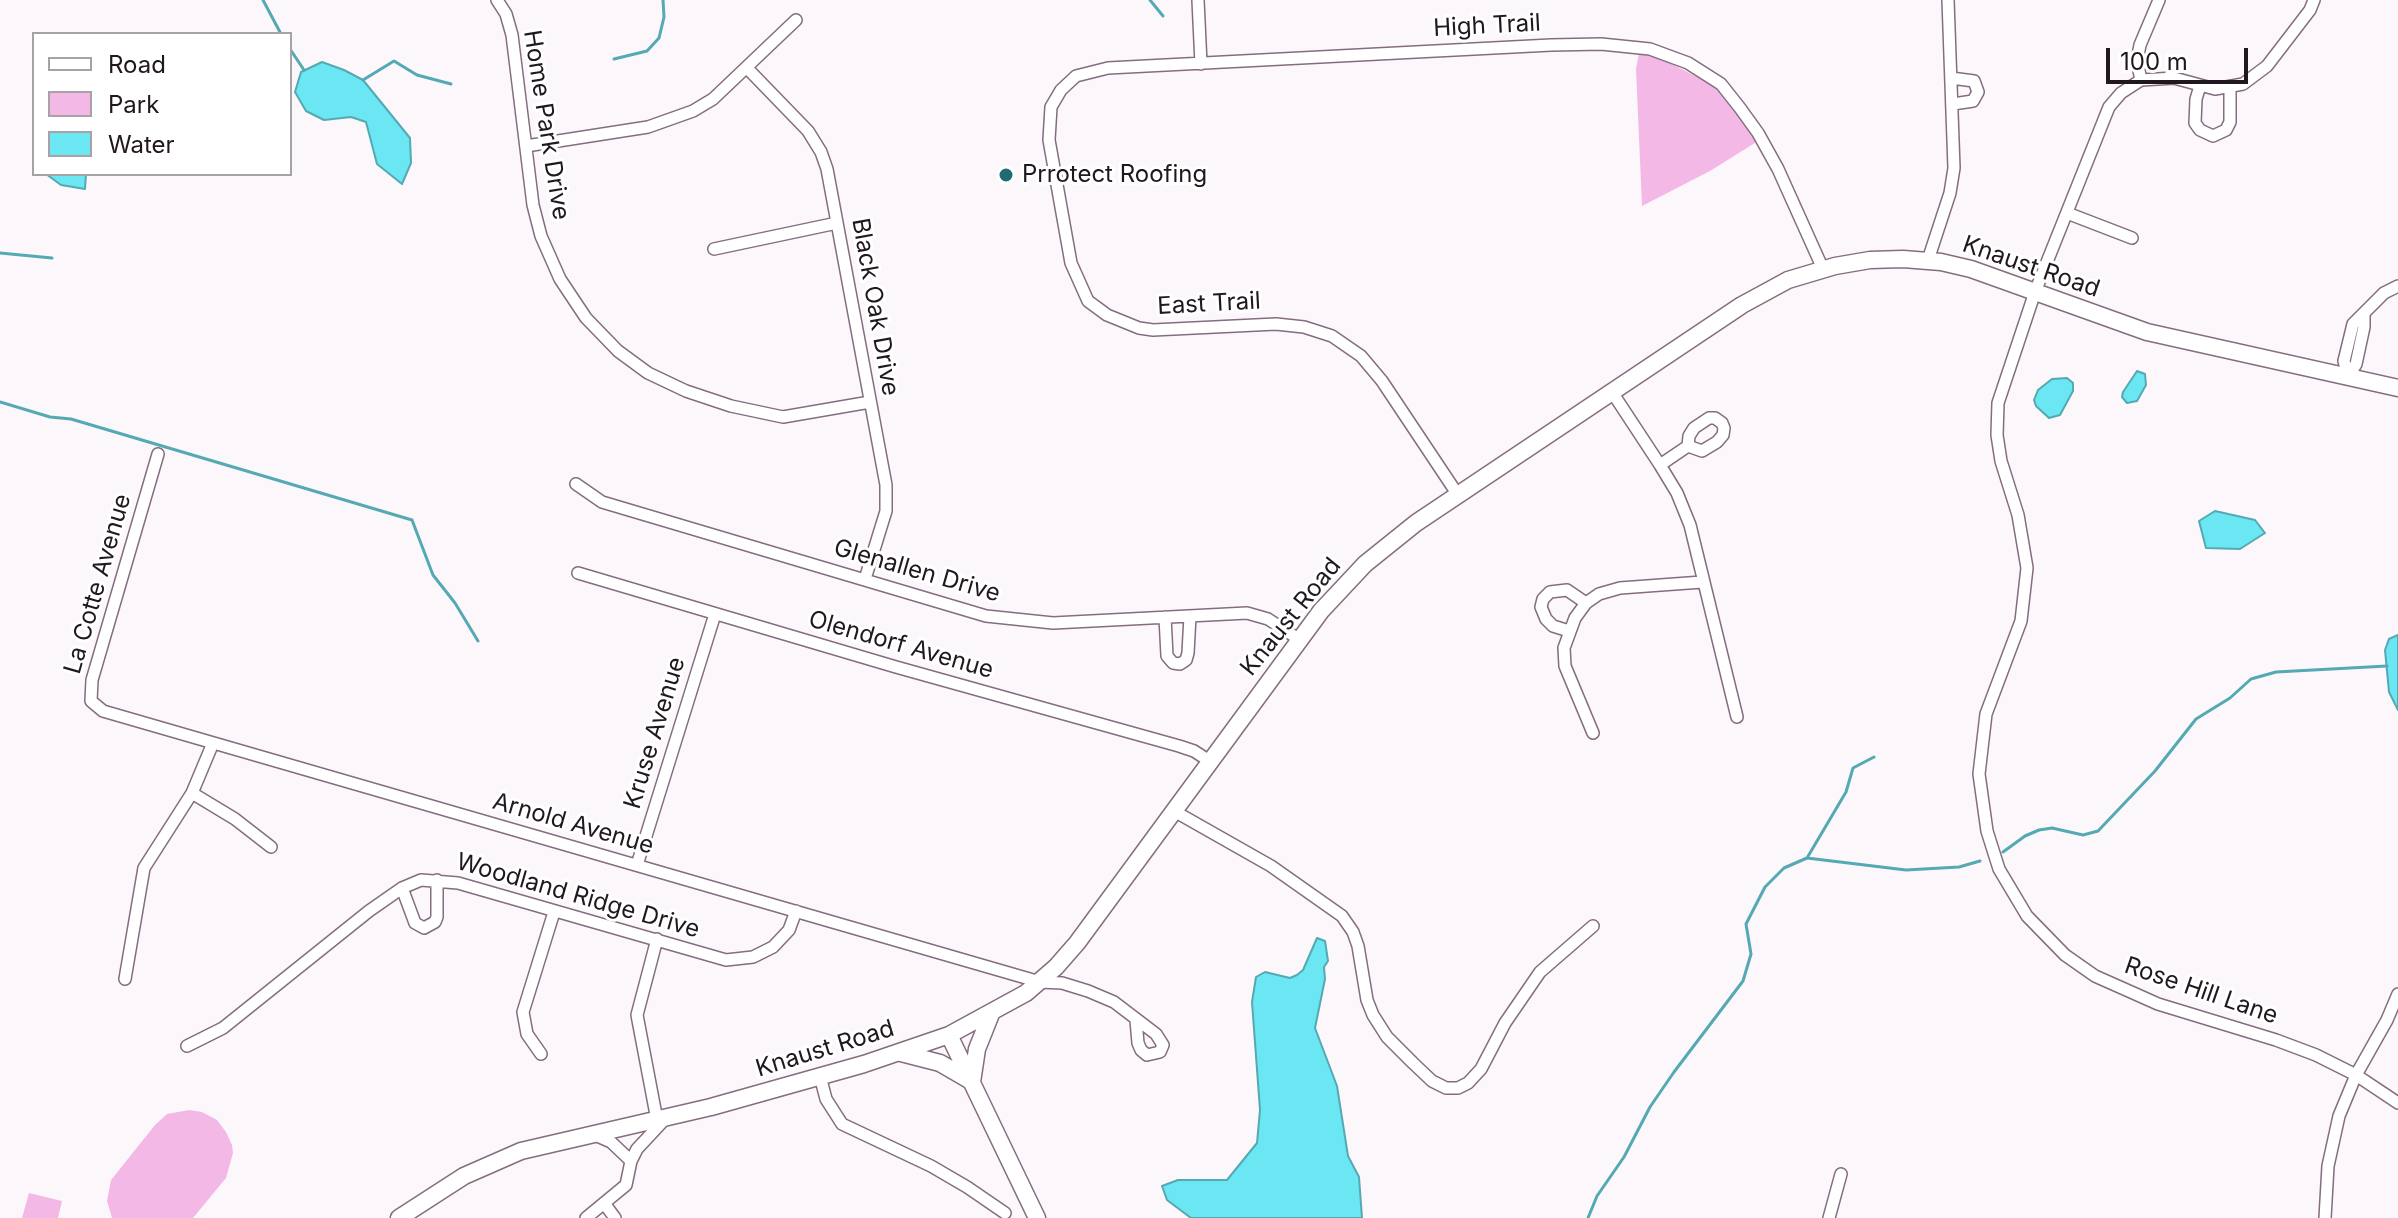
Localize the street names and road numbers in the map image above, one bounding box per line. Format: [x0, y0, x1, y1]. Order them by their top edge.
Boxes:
street label: High Trail [1433, 9, 1541, 43]
street label: Home Park Drive [517, 28, 575, 222]
street label: Black Oak Drive [845, 216, 905, 398]
street label: Knaust Road [1959, 230, 2103, 304]
street label: East Trail [1157, 287, 1261, 321]
street label: La Cotte Avenue [59, 491, 137, 677]
street label: Glenallen Drive [831, 534, 1003, 608]
street label: Knaust Road [1235, 552, 1347, 682]
street label: Olendorf Avenue [805, 605, 997, 685]
street label: Kruse Avenue [618, 654, 692, 812]
street label: Arnold Avenue [489, 787, 657, 861]
street label: Woodland Ridge Drive [453, 847, 703, 945]
street label: Rose Hill Lane [2121, 951, 2281, 1031]
street label: Knaust Road [752, 1014, 898, 1084]

